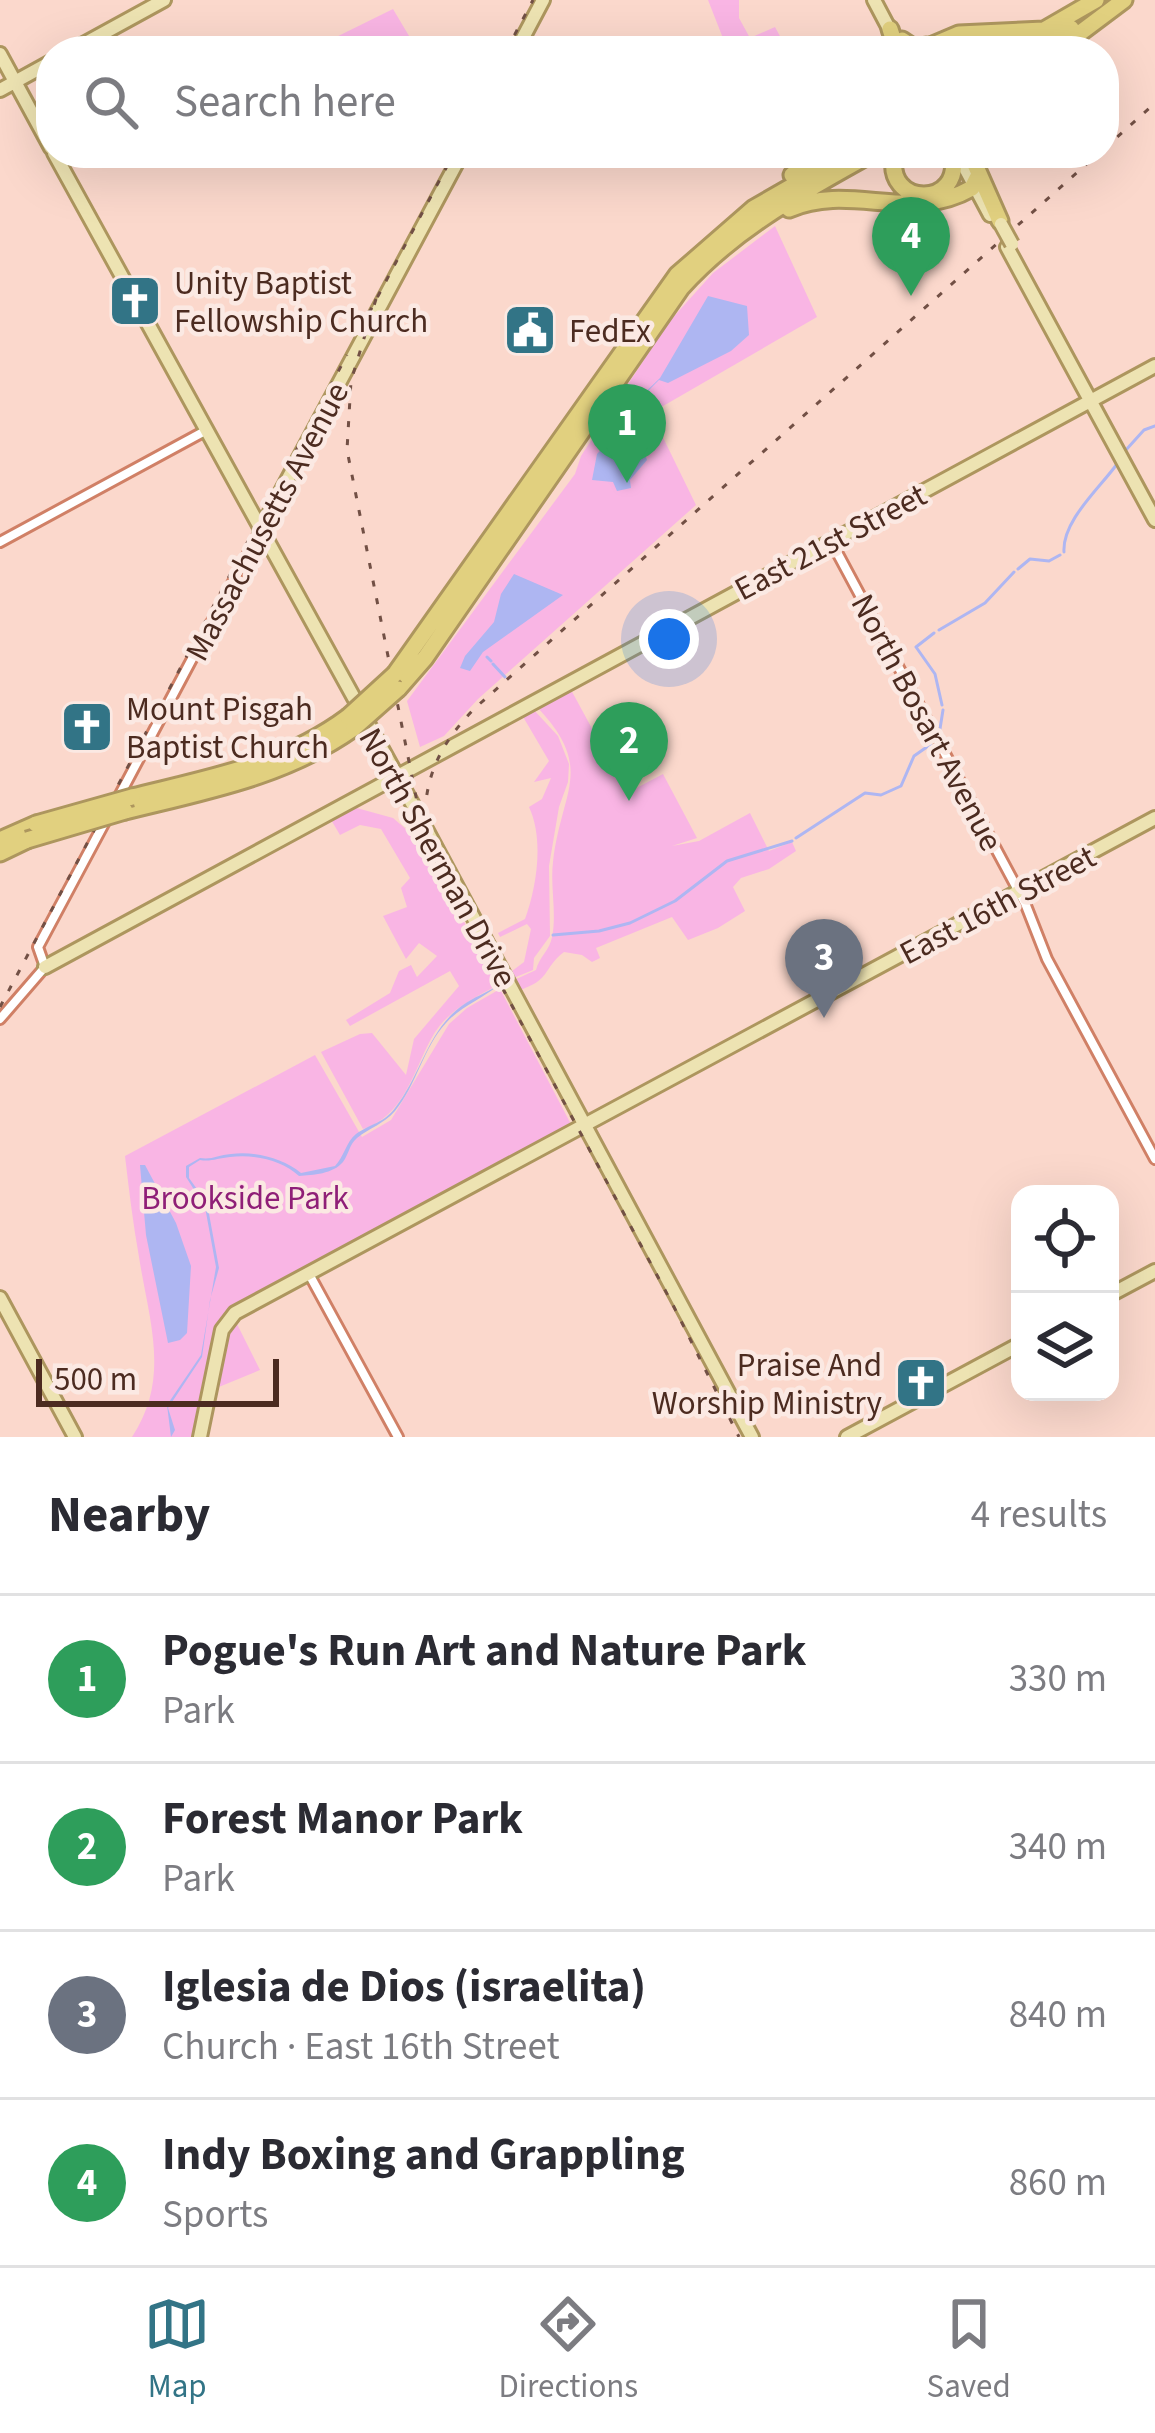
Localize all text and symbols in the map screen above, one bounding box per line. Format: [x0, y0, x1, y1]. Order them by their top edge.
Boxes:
search box [36, 36, 1119, 168]
icon: search [78, 69, 144, 135]
text: Search here [174, 70, 396, 134]
pin: 4 [872, 197, 950, 296]
place label: Unity Baptist Fellowship Church [174, 260, 428, 345]
church icon: Unity Baptist Fellowship Church [107, 273, 163, 329]
public building icon: FedEx [502, 302, 558, 358]
place label: FedEx [569, 308, 651, 355]
street label: Massachusetts Avenue [174, 374, 361, 669]
pin: 1 [588, 384, 666, 483]
street label: East 21st Street [726, 472, 935, 613]
street label: North Bosart Avenue [839, 586, 1014, 860]
your location [639, 609, 699, 669]
place label: Mount Pisgah Baptist Church [126, 686, 329, 771]
church icon: Mount Pisgah Baptist Church [59, 699, 115, 755]
pin: 2 [590, 702, 668, 801]
street label: North Sherman Drive [347, 720, 529, 996]
street label: East 16th Street [891, 834, 1104, 977]
pin: 3 [785, 919, 863, 1018]
park label: Brookside Park [141, 1175, 349, 1222]
map controls [1011, 1185, 1119, 1401]
button: locate [1011, 1185, 1119, 1293]
button: layers [1011, 1293, 1119, 1401]
place label: Praise And Worship Ministry [652, 1342, 883, 1427]
scale bar [36, 1353, 279, 1406]
church icon: Praise And Worship Ministry [893, 1355, 949, 1411]
text: 500 m [54, 1356, 137, 1403]
text: Nearby [48, 1479, 210, 1551]
text: 4 results [971, 1487, 1107, 1543]
text: Pogue's Run Art and Nature Park [162, 1619, 806, 1683]
text: 1 [77, 1651, 97, 1707]
text: 330 m [1009, 1651, 1107, 1707]
text: Park [162, 1683, 235, 1739]
text: Forest Manor Park [162, 1787, 523, 1851]
text: 2 [77, 1819, 97, 1875]
text: 340 m [1009, 1819, 1107, 1875]
text: Park [162, 1851, 235, 1907]
text: Iglesia de Dios (israelita) [162, 1955, 646, 2019]
text: 3 [77, 1987, 97, 2043]
text: 840 m [1009, 1987, 1107, 2043]
text: Church · East 16th Street [162, 2019, 560, 2075]
text: Indy Boxing and Grappling [162, 2123, 685, 2187]
text: 4 [77, 2155, 97, 2211]
text: 860 m [1009, 2155, 1107, 2211]
text: Sports [162, 2187, 268, 2243]
tab: Map [144, 2291, 210, 2410]
tab: Directions [499, 2291, 638, 2410]
tab: Saved [927, 2291, 1011, 2410]

